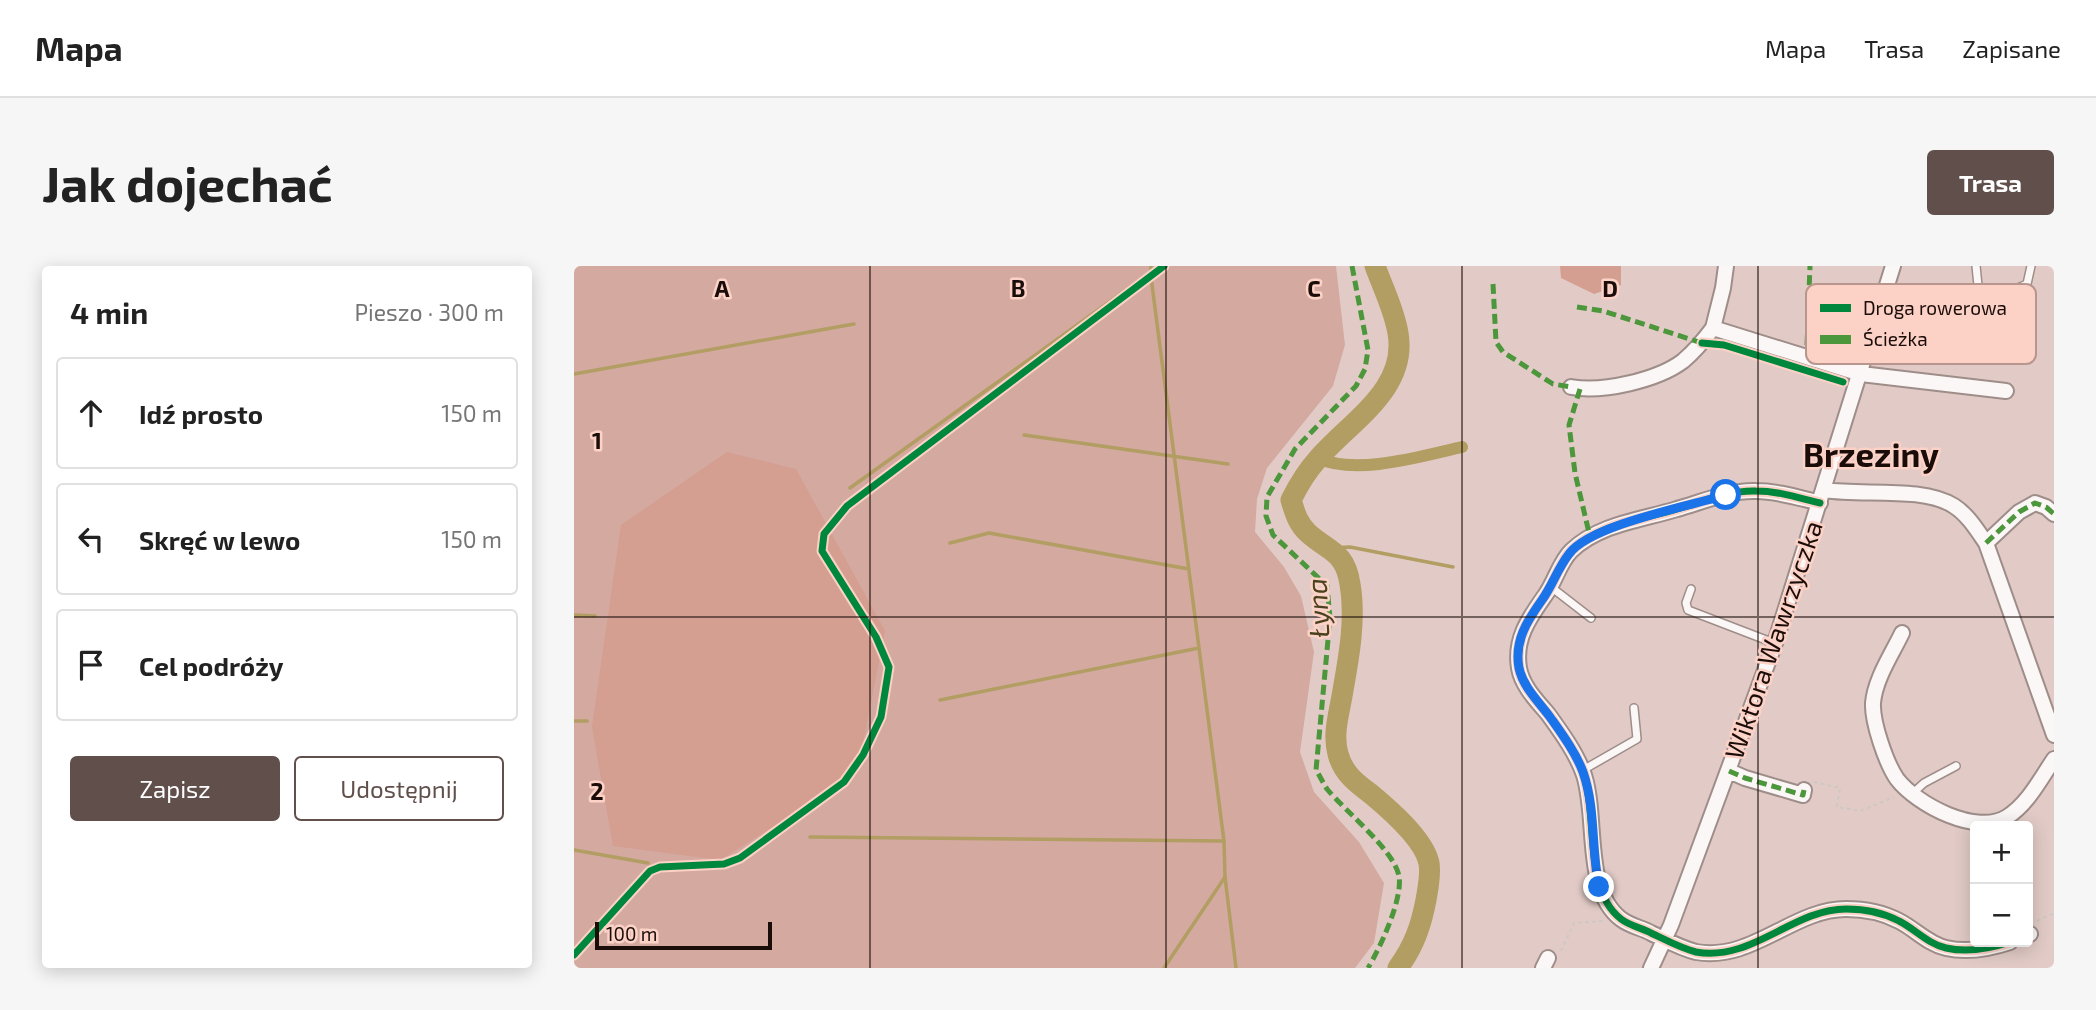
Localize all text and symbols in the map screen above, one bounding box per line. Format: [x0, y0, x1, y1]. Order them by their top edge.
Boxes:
text: Mapa [35, 28, 123, 68]
text: Mapa [1765, 34, 1826, 63]
text: Trasa [1864, 34, 1924, 63]
text: Zapisane [1962, 34, 2061, 63]
button: Trasa [1927, 150, 2054, 215]
text: Jak dojechać [42, 153, 333, 212]
text: A [714, 274, 730, 302]
text: B [1011, 274, 1025, 302]
text: C [1307, 274, 1321, 302]
text: D [1602, 274, 1618, 302]
legend [1806, 284, 2036, 364]
text: 4 min [70, 294, 148, 330]
text: Droga rowerowa [1863, 296, 2007, 319]
text: Pieszo · 300 m [354, 298, 504, 326]
text: Ścieżka [1863, 327, 1928, 350]
icon: ahead [72, 394, 110, 432]
text: Idź prosto [139, 398, 263, 429]
text: 150 m [441, 399, 502, 427]
text: 1 [592, 426, 602, 454]
district label: Brzeziny [1803, 434, 1939, 474]
route start [1710, 479, 1741, 510]
street label: Wiktora Wawrzyczka [1717, 516, 1828, 763]
icon: left [72, 520, 110, 558]
text: Skręć w lewo [139, 524, 300, 555]
text: 150 m [441, 525, 502, 553]
water label: Łyna [1298, 577, 1336, 639]
icon: arrive [72, 646, 110, 684]
text: Cel podróży [139, 650, 284, 681]
button: Zapisz [70, 756, 280, 821]
button: Udostępnij [294, 756, 504, 821]
text: 2 [590, 777, 604, 805]
map controls [1970, 821, 2033, 947]
button: + [1970, 821, 2033, 884]
route end [1583, 871, 1614, 902]
button: − [1970, 884, 2033, 947]
scale bar [595, 919, 772, 951]
text: 100 m [606, 922, 657, 945]

